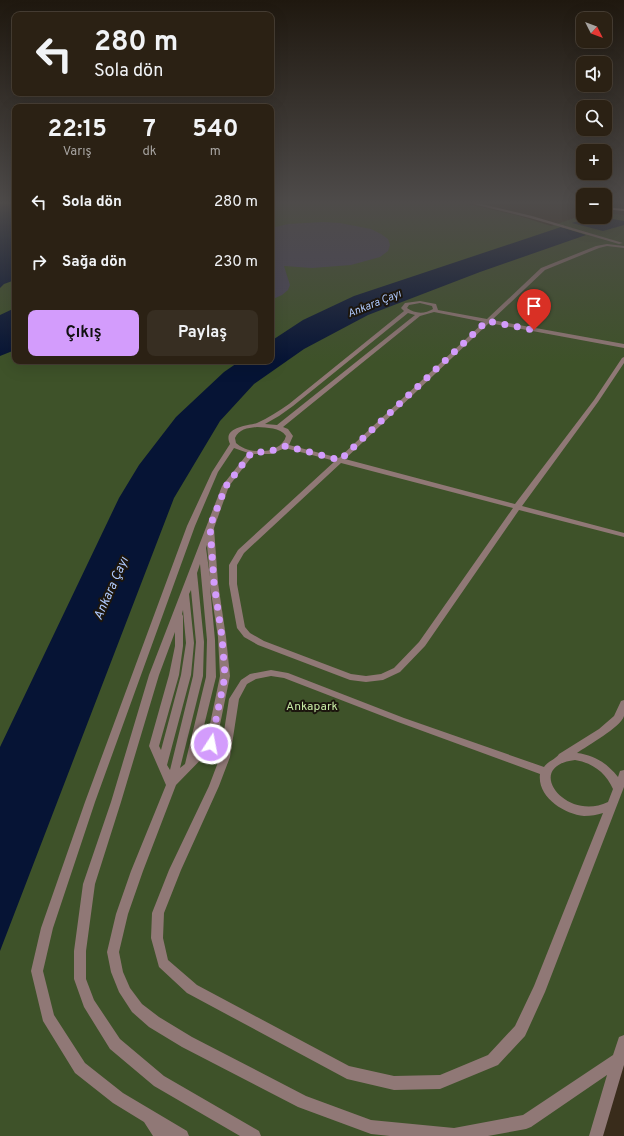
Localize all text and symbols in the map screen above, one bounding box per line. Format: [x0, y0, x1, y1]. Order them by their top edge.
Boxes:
north arrow [576, 12, 612, 48]
map controls [576, 12, 612, 224]
text: 280 m [94, 25, 178, 61]
icon: left [28, 28, 80, 80]
button: sound [576, 56, 612, 92]
text: Sola dön [94, 60, 163, 83]
button: search [576, 100, 612, 136]
text: 22:15 [47, 115, 107, 145]
text: 7 [143, 115, 156, 145]
text: 540 [192, 115, 238, 145]
text: Varış [63, 144, 92, 160]
text: dk [142, 144, 157, 160]
text: m [210, 144, 221, 160]
button: + [576, 144, 612, 180]
button: − [576, 188, 612, 224]
icon: left [28, 191, 50, 213]
text: Sola dön [62, 193, 122, 212]
text: 280 m [214, 193, 258, 212]
icon: right [28, 251, 50, 273]
text: Sağa dön [62, 253, 127, 272]
text: 230 m [214, 253, 258, 272]
water label: Ankara Çayı [345, 287, 404, 321]
pin [517, 289, 551, 330]
icon: arrive [523, 295, 545, 317]
button: Çıkış [28, 310, 139, 356]
button: Paylaş [147, 310, 258, 356]
water label: Ankara Çayı [91, 554, 133, 623]
park label: Ankapark [286, 699, 338, 715]
position arrow [190, 723, 232, 765]

